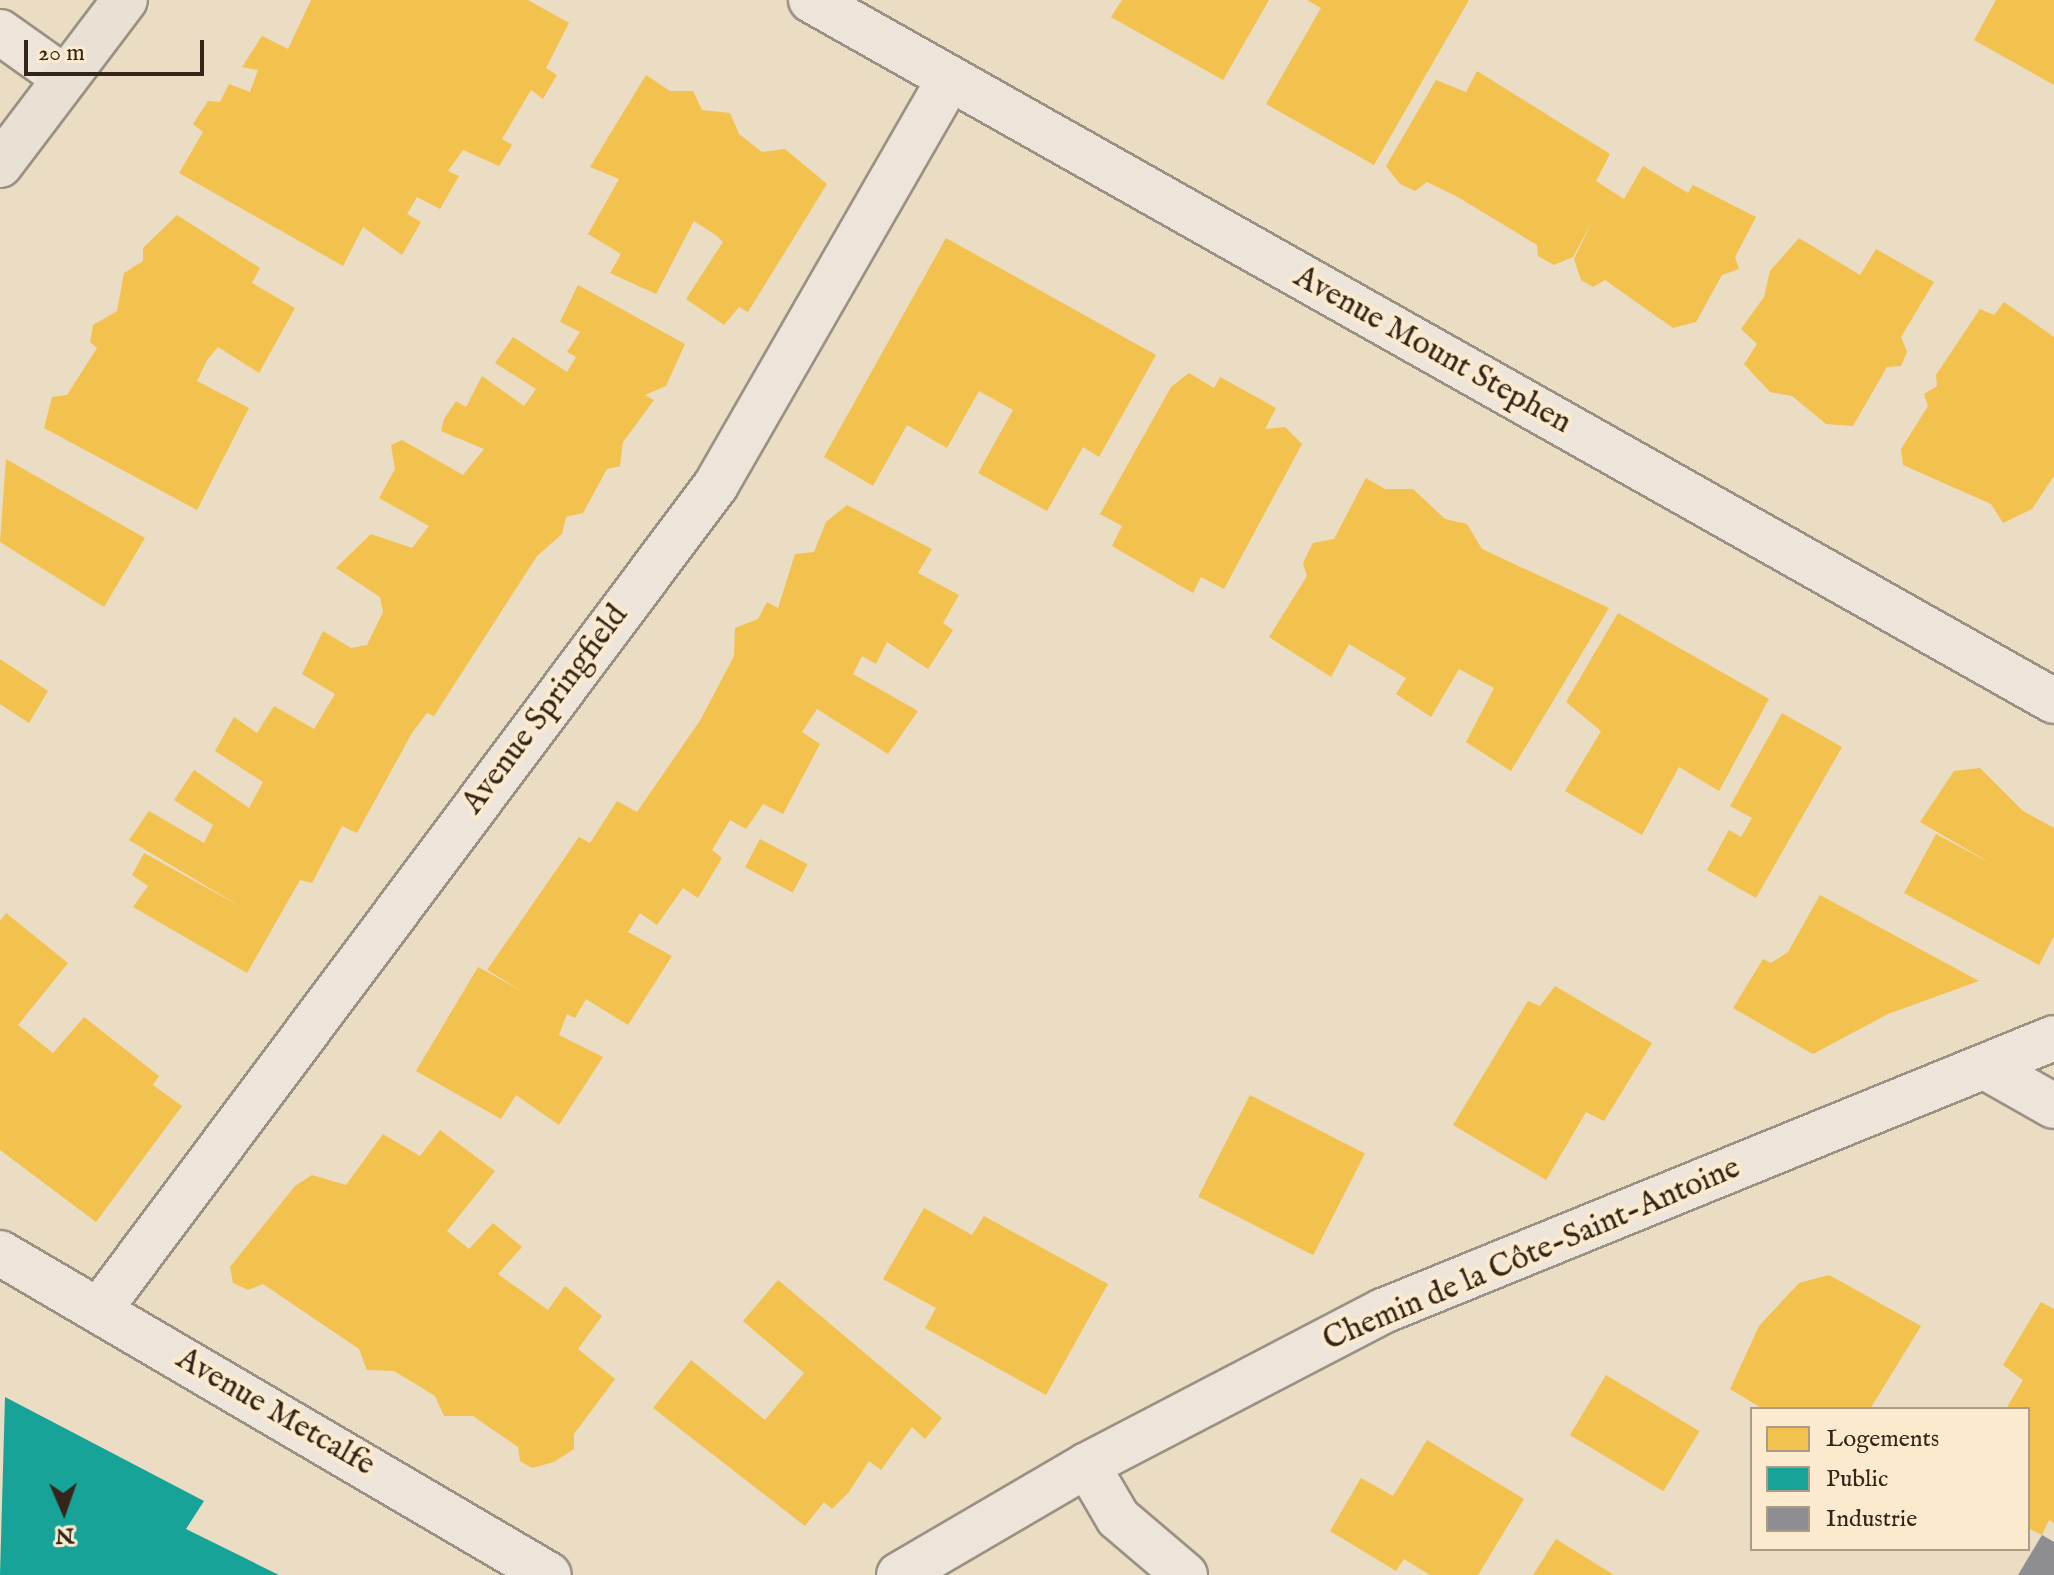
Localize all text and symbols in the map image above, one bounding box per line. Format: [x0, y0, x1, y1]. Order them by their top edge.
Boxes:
scale bar [28, 24, 208, 74]
text: 20 m [38, 38, 85, 69]
street label: Avenue Mount Stephen [1287, 259, 1577, 443]
street label: Avenue Springfield [455, 598, 637, 822]
street label: Chemin de la Côte-Saint-Antoine [1318, 1150, 1746, 1360]
street label: Avenue Metcalfe [169, 1341, 381, 1485]
legend [1750, 1407, 2030, 1551]
text: Logements [1826, 1424, 1939, 1455]
text: Public [1826, 1464, 1888, 1495]
north arrow [24, 1471, 104, 1551]
text: Industrie [1826, 1504, 1917, 1535]
text: N [55, 1521, 75, 1549]

